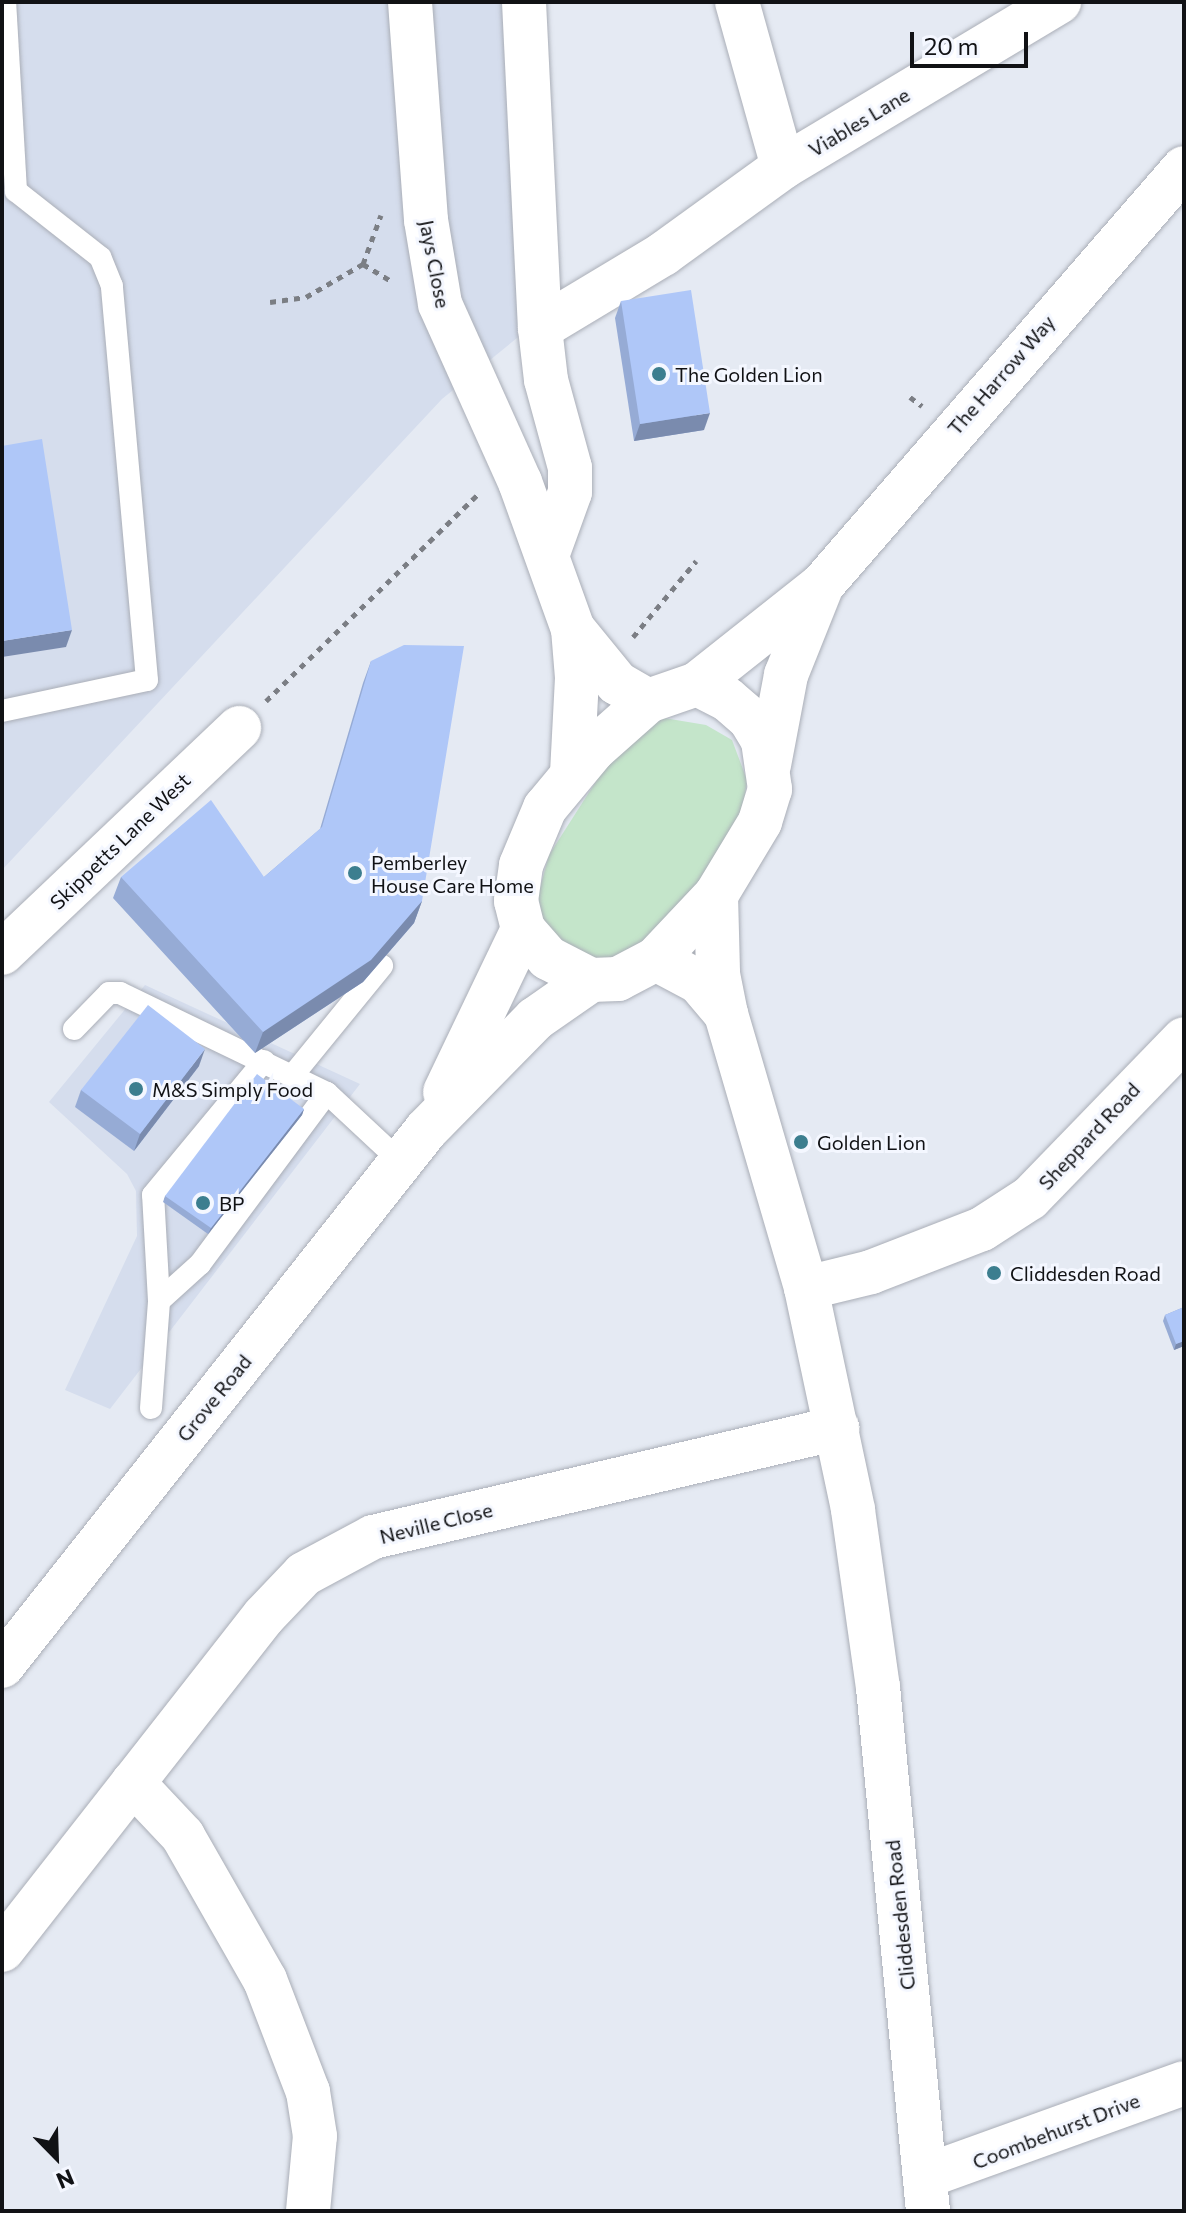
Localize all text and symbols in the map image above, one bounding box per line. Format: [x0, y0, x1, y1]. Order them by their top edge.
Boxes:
scale bar [914, 16, 1032, 66]
text: 20 m [924, 31, 978, 60]
street label: Viables Lane [804, 82, 914, 162]
street label: Jays Close [415, 218, 455, 310]
street label: The Harrow Way [942, 310, 1060, 440]
place label: The Golden Lion [675, 362, 823, 386]
marker: The Golden Lion [650, 365, 668, 383]
street label: Skippetts Lane West [45, 768, 195, 914]
place label: Pemberley House Care Home [371, 850, 534, 897]
marker: Pemberley House Care Home [346, 864, 364, 882]
place label: M&S Simply Food [152, 1077, 313, 1101]
street label: Sheppard Road [1033, 1078, 1145, 1194]
marker: M&S Simply Food [127, 1080, 145, 1098]
place label: Golden Lion [817, 1130, 926, 1154]
marker: Golden Lion [792, 1133, 810, 1151]
place label: BP [219, 1191, 244, 1215]
marker: BP [194, 1194, 212, 1212]
place label: Cliddesden Road [1010, 1261, 1161, 1285]
marker: Cliddesden Road [985, 1264, 1003, 1282]
street label: Grove Road [172, 1350, 256, 1446]
street label: Neville Close [377, 1497, 495, 1549]
street label: Cliddesden Road [880, 1839, 920, 1991]
street label: Coombehurst Drive [969, 2088, 1143, 2174]
north arrow [16, 2117, 96, 2197]
text: N [53, 2164, 78, 2195]

